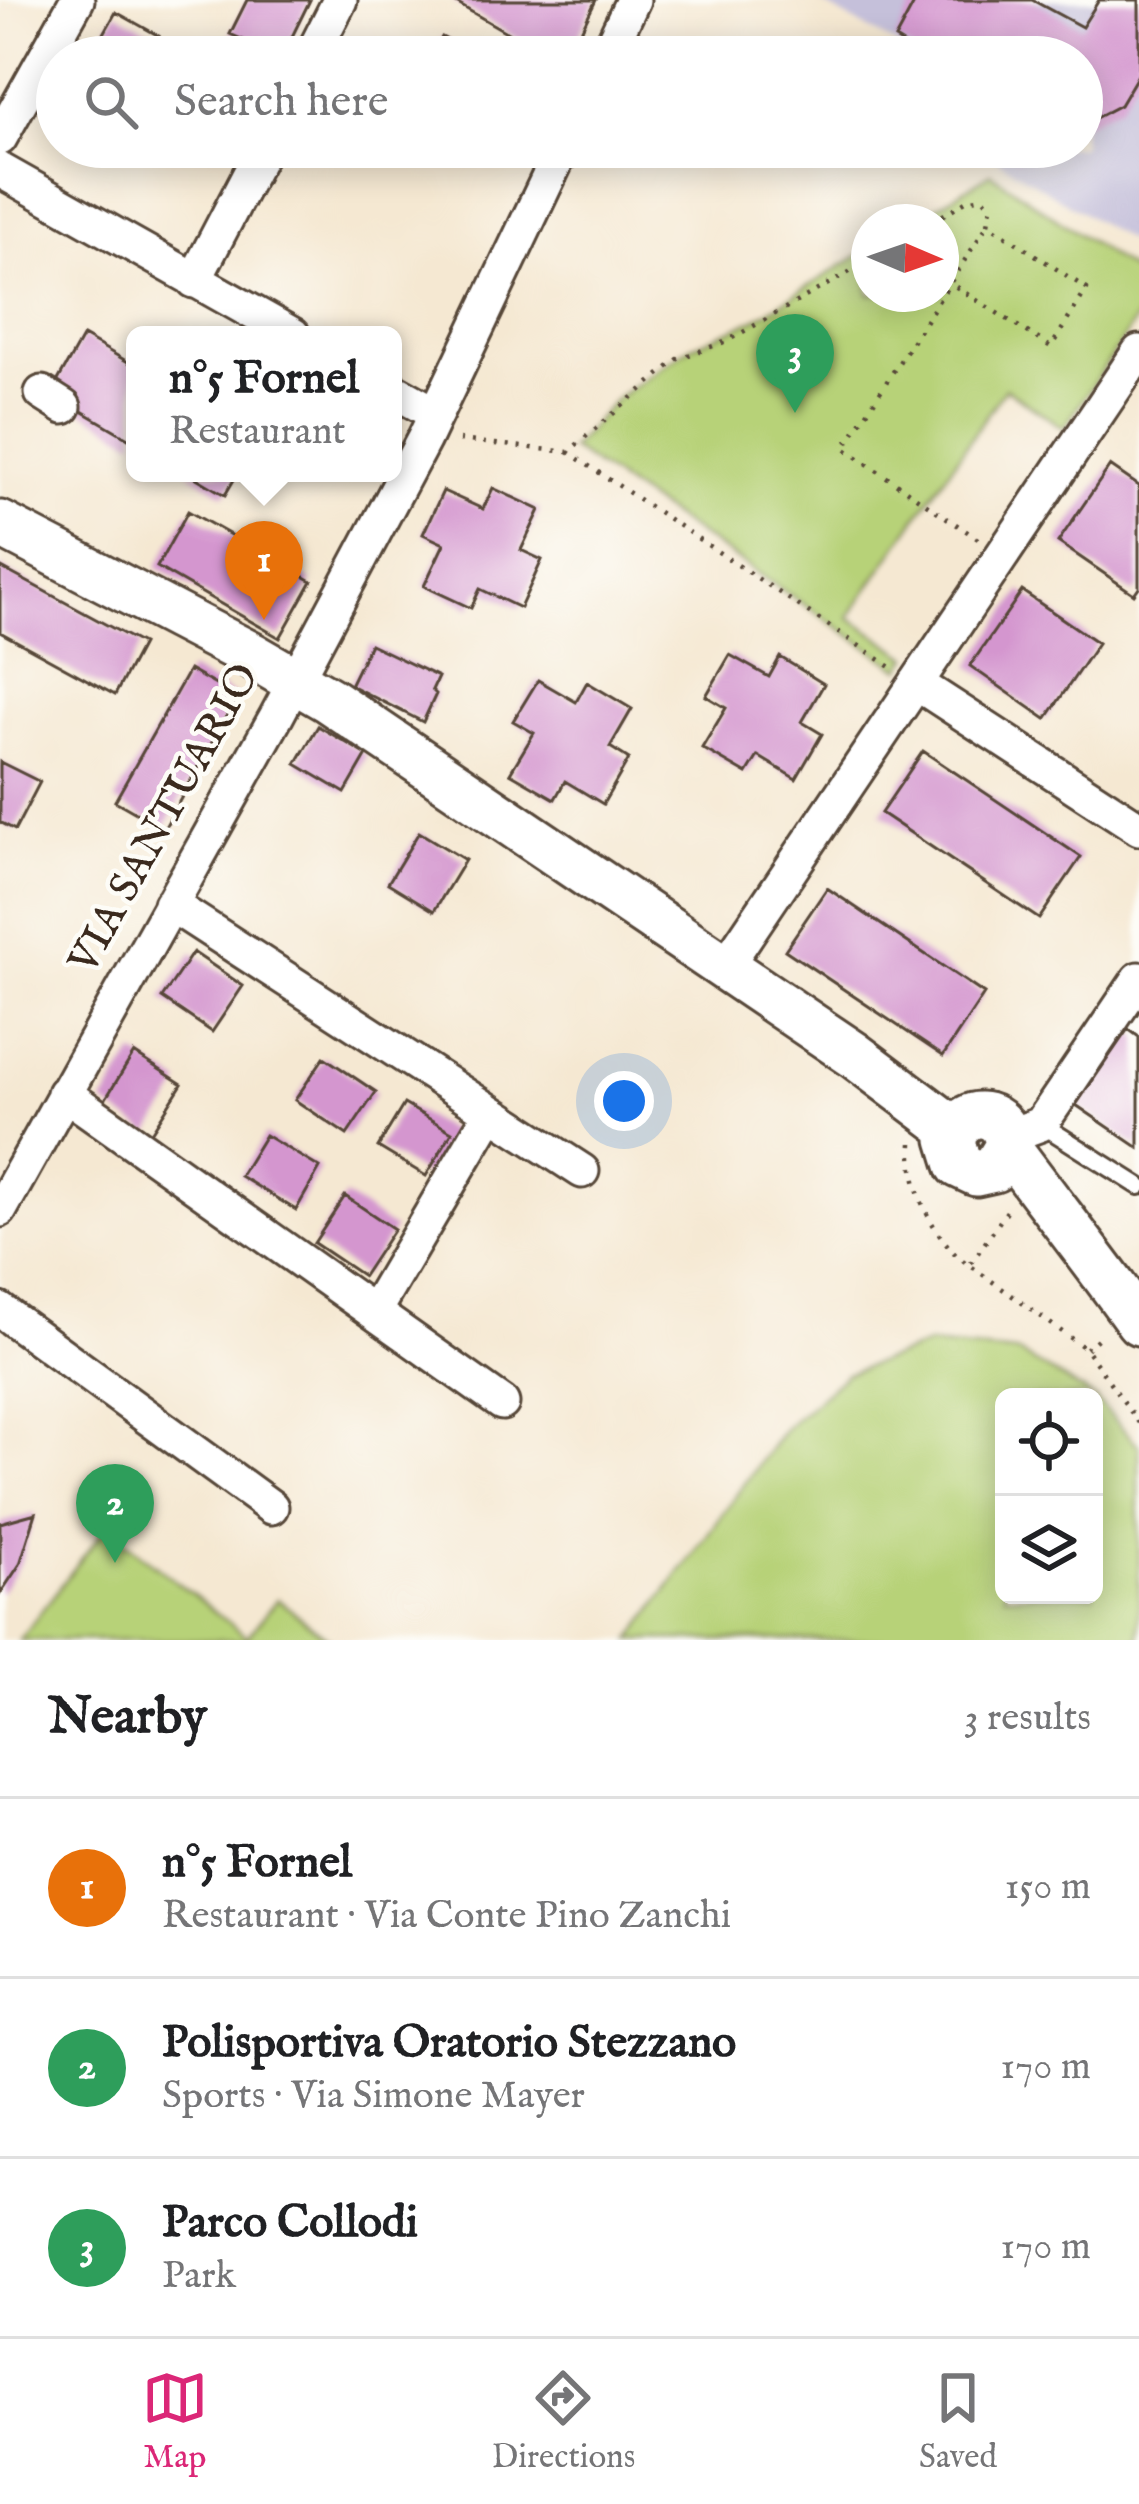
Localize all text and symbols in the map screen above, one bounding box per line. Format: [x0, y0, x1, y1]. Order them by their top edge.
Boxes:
search box [36, 36, 1103, 168]
icon: search [78, 69, 144, 135]
text: Search here [174, 74, 388, 131]
north arrow [851, 204, 959, 312]
pin: 3 [756, 314, 834, 413]
popup [126, 326, 402, 482]
text: n°5 Fornel [169, 351, 359, 408]
text: Restaurant [169, 408, 346, 457]
pin: 1 [225, 521, 303, 620]
street label: VIA SANTUARIO [57, 655, 272, 984]
your location [594, 1071, 654, 1131]
map controls [995, 1388, 1103, 1604]
button: locate [995, 1388, 1103, 1496]
pin: 2 [76, 1464, 154, 1563]
button: layers [995, 1496, 1103, 1604]
text: Nearby [48, 1686, 207, 1751]
text: 3 results [964, 1694, 1091, 1743]
text: n°5 Fornel [162, 1835, 352, 1892]
text: 1 [80, 1863, 94, 1912]
text: 150 m [1005, 1863, 1091, 1912]
text: Restaurant · Via Conte Pino Zanchi [162, 1892, 731, 1941]
text: Polisportiva Oratorio Stezzano [162, 2015, 736, 2072]
text: 2 [78, 2043, 96, 2092]
text: 170 m [1000, 2043, 1091, 2092]
text: Sports · Via Simone Mayer [162, 2072, 585, 2121]
text: Parco Collodi [162, 2195, 418, 2252]
text: 3 [80, 2223, 94, 2272]
text: 170 m [1000, 2223, 1091, 2272]
text: Park [162, 2252, 236, 2301]
tab: Map [142, 2365, 208, 2479]
tab: Directions [492, 2365, 635, 2479]
tab: Saved [919, 2365, 997, 2479]

